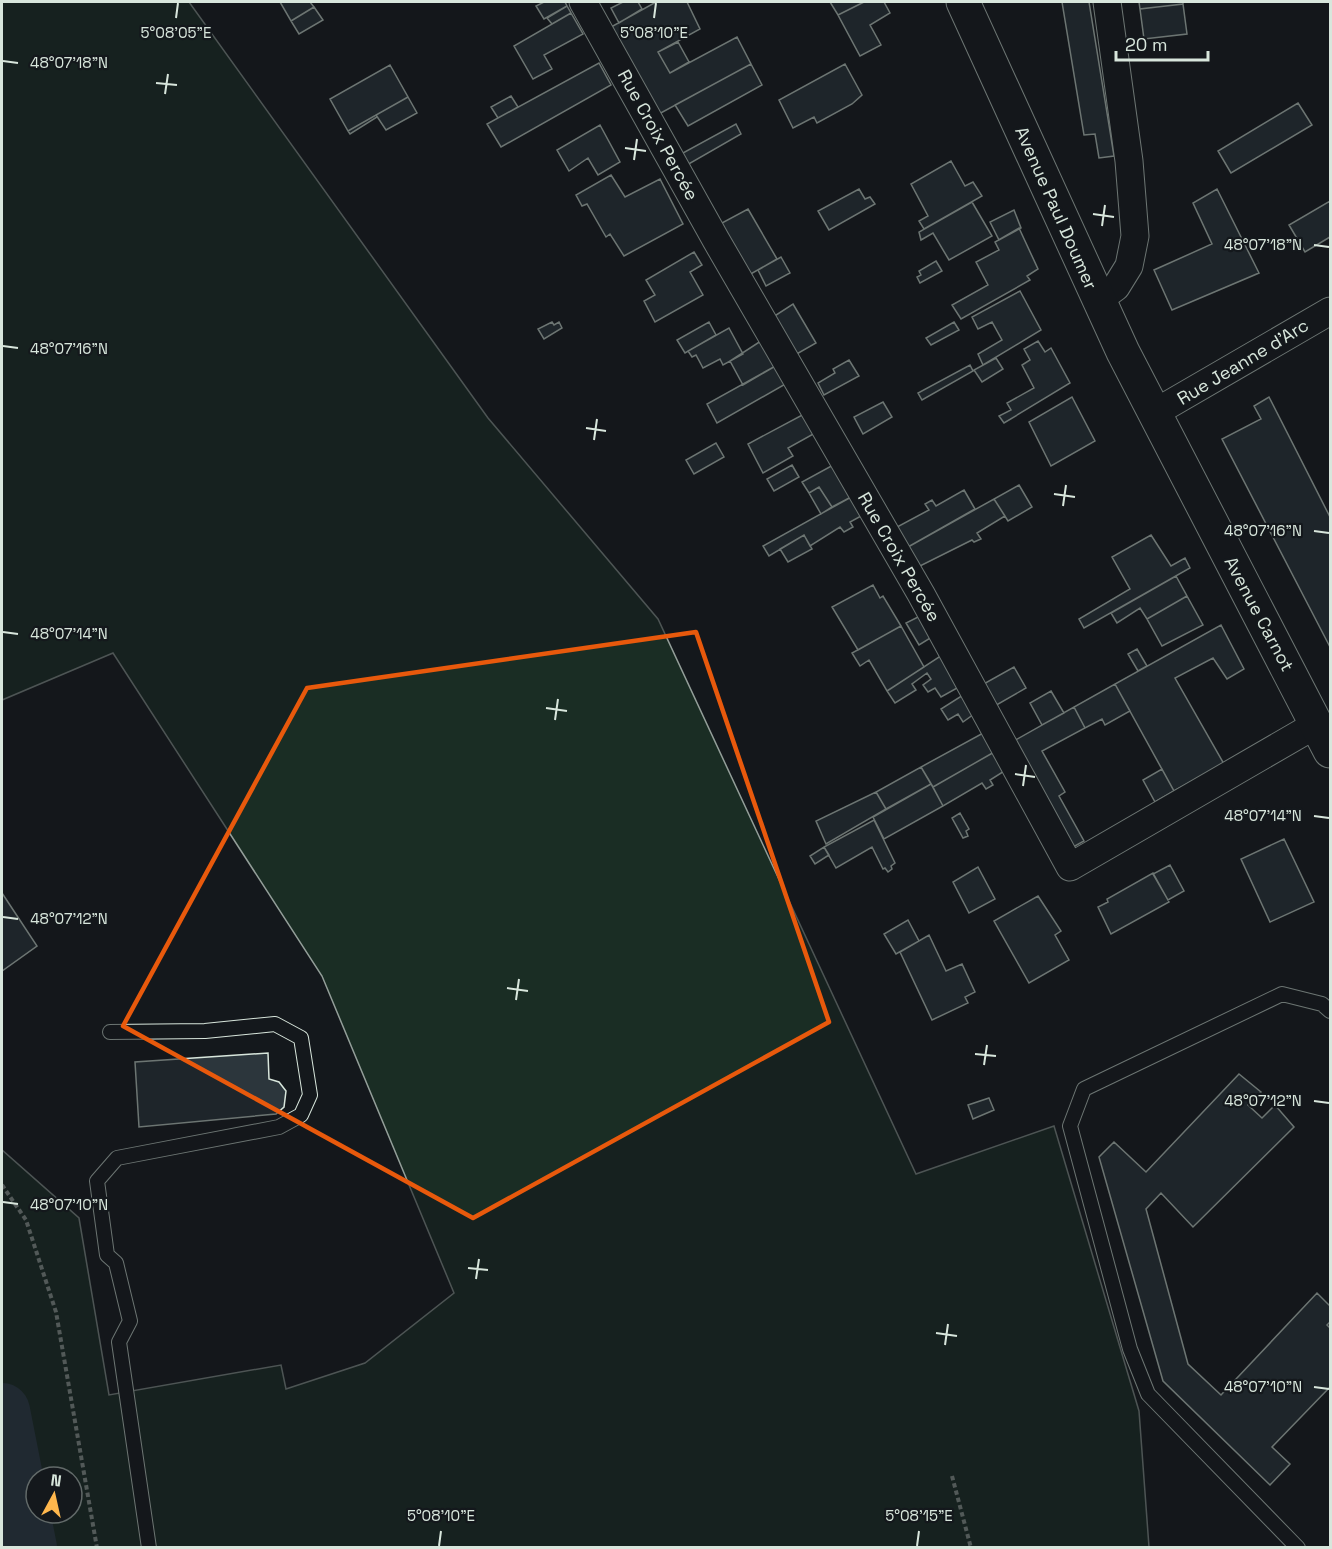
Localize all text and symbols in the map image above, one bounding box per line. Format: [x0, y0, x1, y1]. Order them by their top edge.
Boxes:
text: 5°08'05"E [141, 23, 211, 42]
text: 5°08'10"E [620, 23, 688, 42]
scale bar [1116, 24, 1208, 62]
text: 20 m [1125, 33, 1168, 56]
text: 48°07'18"N [30, 53, 108, 72]
street label: Rue Croix Percée [613, 65, 704, 204]
street label: Avenue Paul Doumer [1010, 123, 1103, 293]
text: 48°07'18"N [1224, 235, 1302, 254]
street label: Rue Jeanne d'Arc [1173, 313, 1313, 410]
text: 48°07'16"N [30, 339, 108, 358]
street label: Rue Croix Percée [853, 488, 946, 626]
text: 48°07'16"N [1224, 521, 1302, 540]
street label: Avenue Carnot [1219, 552, 1299, 675]
text: 48°07'14"N [30, 624, 108, 643]
text: 48°07'14"N [1224, 806, 1302, 825]
text: 48°07'12"N [30, 909, 108, 928]
text: 48°07'12"N [1224, 1091, 1302, 1110]
text: 48°07'10"N [30, 1195, 108, 1214]
text: 48°07'10"N [1224, 1377, 1302, 1396]
north arrow [24, 1465, 84, 1525]
text: N [49, 1469, 63, 1492]
text: 5°08'10"E [407, 1506, 475, 1525]
text: 5°08'15"E [885, 1506, 953, 1525]

